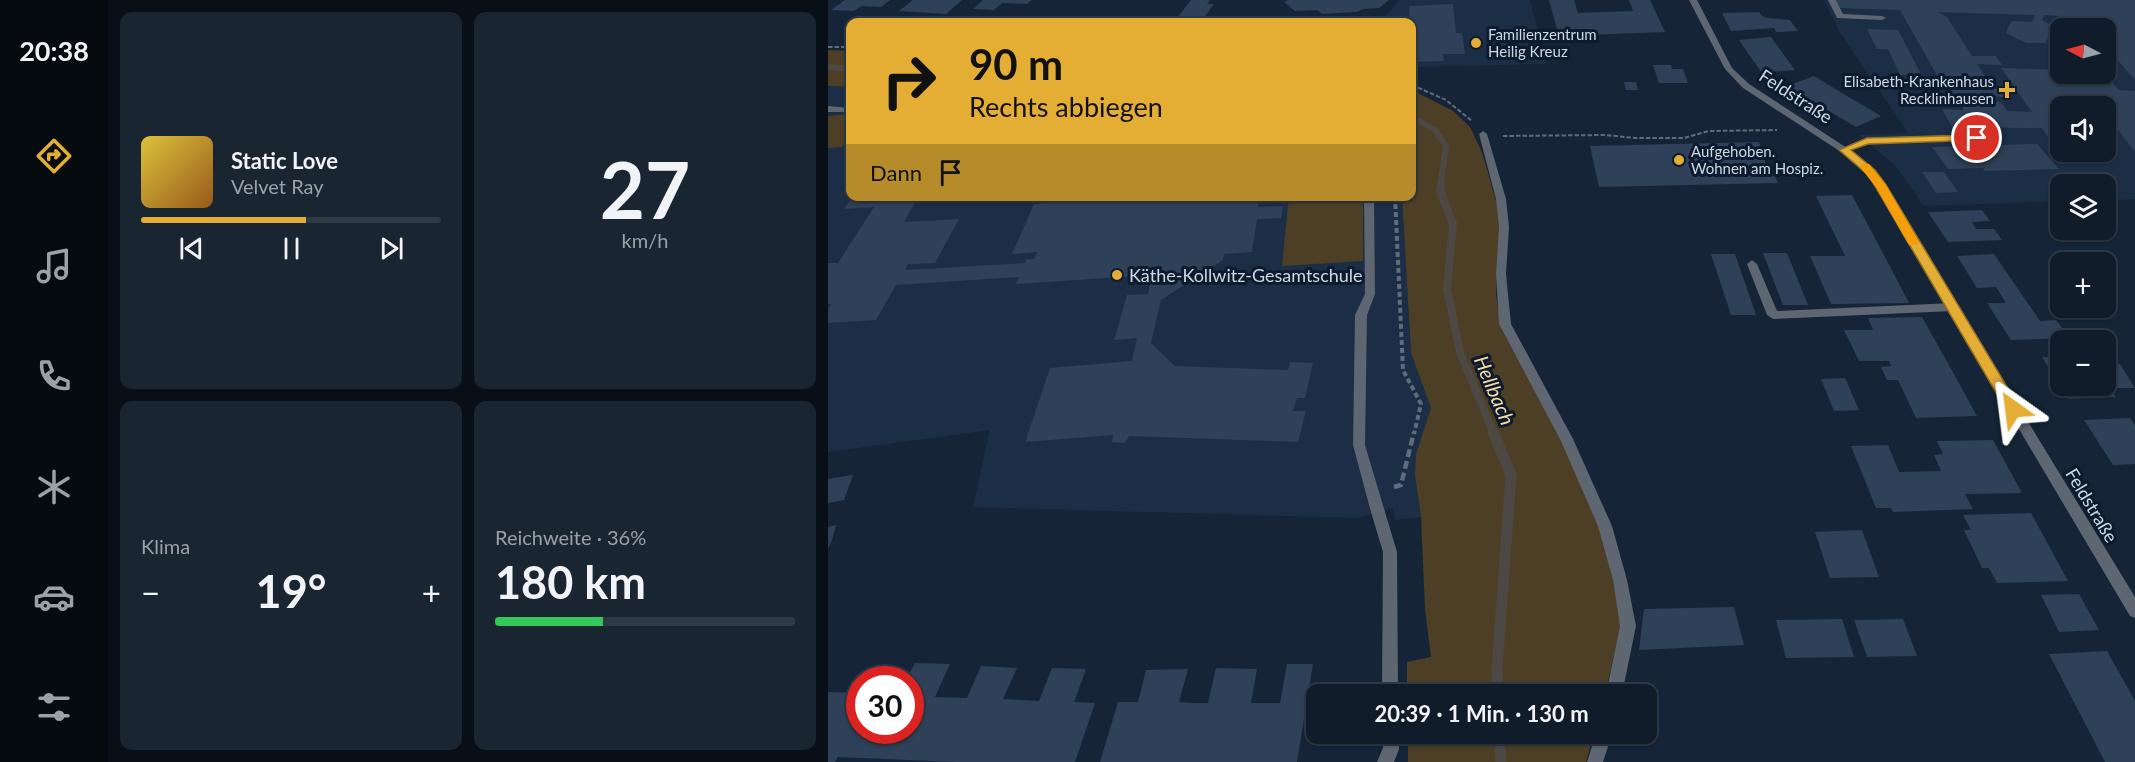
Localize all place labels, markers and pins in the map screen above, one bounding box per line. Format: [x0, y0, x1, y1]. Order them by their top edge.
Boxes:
place label: Familienzentrum Heilig Kreuz [1488, 25, 1597, 60]
marker: Familienzentrum Heilig Kreuz [1469, 36, 1483, 50]
place label: Elisabeth-Krankenhaus Recklinhausen [1843, 72, 1994, 107]
marker: Elisabeth-Krankenhaus Recklinhausen [1998, 81, 2016, 99]
pin [1951, 112, 2002, 163]
place label: Aufgehoben. Wohnen am Hospiz. [1691, 142, 1823, 177]
marker: Aufgehoben. Wohnen am Hospiz. [1672, 153, 1686, 167]
place label: Käthe-Kollwitz-Gesamtschule [1129, 264, 1363, 286]
marker: Käthe-Kollwitz-Gesamtschule [1110, 268, 1124, 282]

